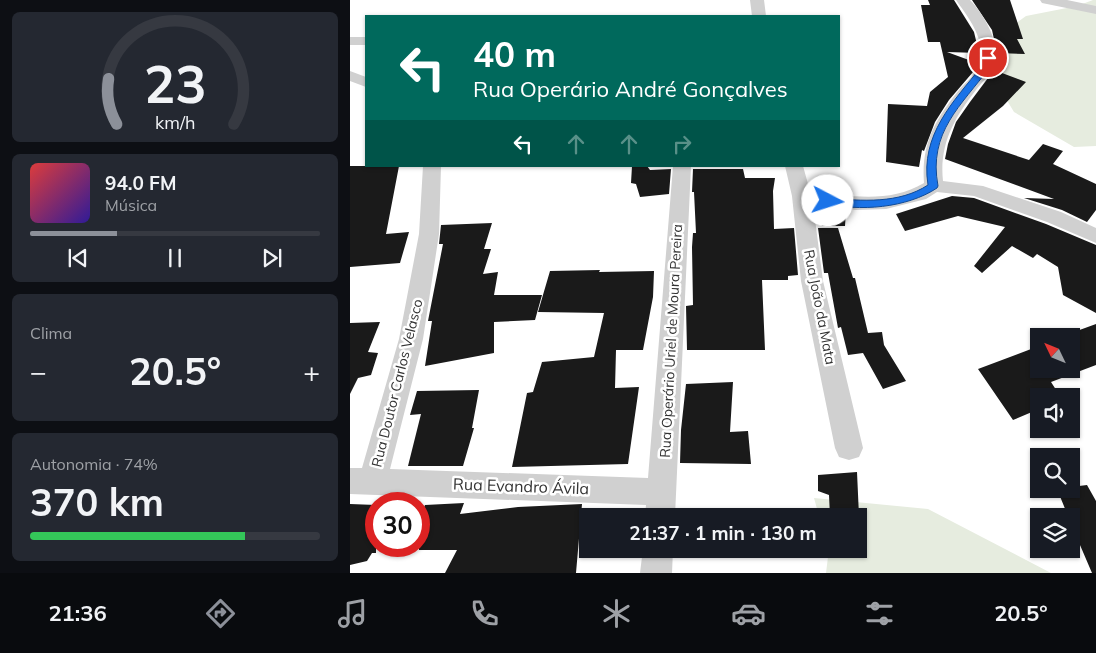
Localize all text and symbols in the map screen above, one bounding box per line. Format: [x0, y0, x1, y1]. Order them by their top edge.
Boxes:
text: 40 m [473, 32, 556, 76]
icon: left [390, 35, 455, 100]
pin [967, 37, 1009, 79]
icon: arrive [974, 44, 1002, 72]
text: 23 [144, 51, 206, 116]
text: Rua Operário André Gonçalves [473, 75, 788, 103]
text: km/h [155, 111, 195, 133]
icon: left [509, 130, 537, 158]
icon: ahead [562, 130, 590, 158]
icon: ahead [615, 130, 643, 158]
icon: right [668, 130, 696, 158]
text: 94.0 FM [105, 171, 177, 195]
position arrow [801, 174, 853, 226]
text: Música [105, 195, 157, 215]
street label: Rua Operário Uriel de Moura Pereira [656, 224, 686, 458]
icon: previous [64, 244, 92, 272]
icon: pause [161, 244, 189, 272]
icon: next [258, 244, 286, 272]
street label: Rua João da Mata [800, 248, 840, 366]
street label: Rua Doutor Carlos Velasco [367, 297, 427, 469]
text: Clima [30, 323, 72, 343]
north arrow [1030, 328, 1080, 378]
map controls [1030, 328, 1080, 558]
text: 20.5° [129, 347, 221, 395]
text: − [30, 354, 47, 389]
text: + [303, 354, 320, 389]
button: sound [1030, 388, 1080, 438]
button: search [1030, 448, 1080, 498]
text: Autonomia · 74% [30, 454, 158, 474]
street label: Rua Evandro Ávila [453, 474, 589, 498]
text: 370 km [30, 478, 164, 526]
speed limit sign: 30 [365, 492, 430, 557]
button: layers [1030, 508, 1080, 558]
text: 21:37 · 1 min · 130 m [629, 521, 817, 545]
icon: directions [203, 596, 238, 631]
icon: music [335, 596, 370, 631]
icon: phone [467, 596, 502, 631]
icon: climate [599, 596, 634, 631]
icon: car [731, 596, 766, 631]
icon: filters [862, 596, 897, 631]
text: 21:36 [48, 599, 107, 627]
text: 20.5° [994, 599, 1048, 627]

